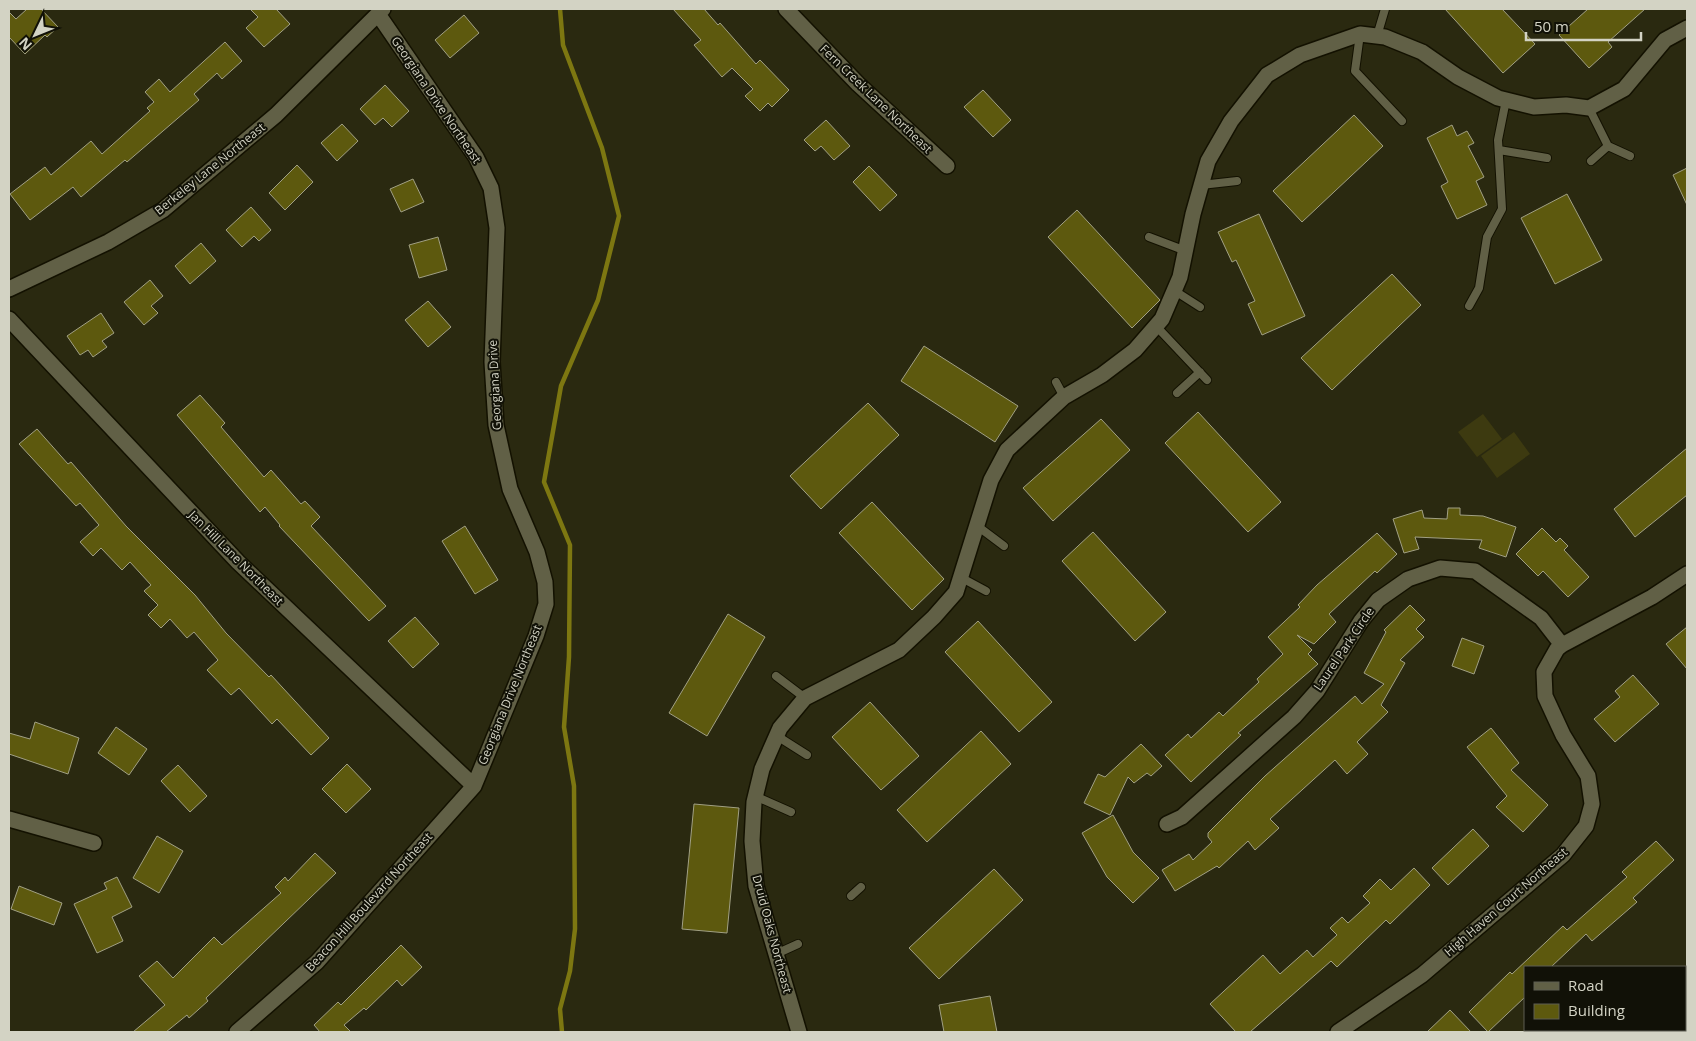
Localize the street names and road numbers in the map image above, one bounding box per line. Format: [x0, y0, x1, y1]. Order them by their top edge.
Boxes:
street label: Georgiana Drive Northeast [388, 33, 485, 167]
street label: Fern Creek Lane Northeast [816, 40, 936, 157]
street label: Berkeley Lane Northeast [151, 119, 269, 219]
street label: Georgiana Drive [484, 339, 505, 431]
street label: Jan Hill Lane Northeast [184, 506, 288, 609]
street label: Laurel Park Circle [1309, 603, 1378, 694]
street label: Georgiana Drive Northeast [474, 622, 545, 767]
street label: Beacon Hill Boulevard Northeast [301, 828, 436, 975]
street label: High Haven Court Northeast [1440, 843, 1571, 960]
street label: Druid Oaks Northeast [749, 873, 796, 995]

